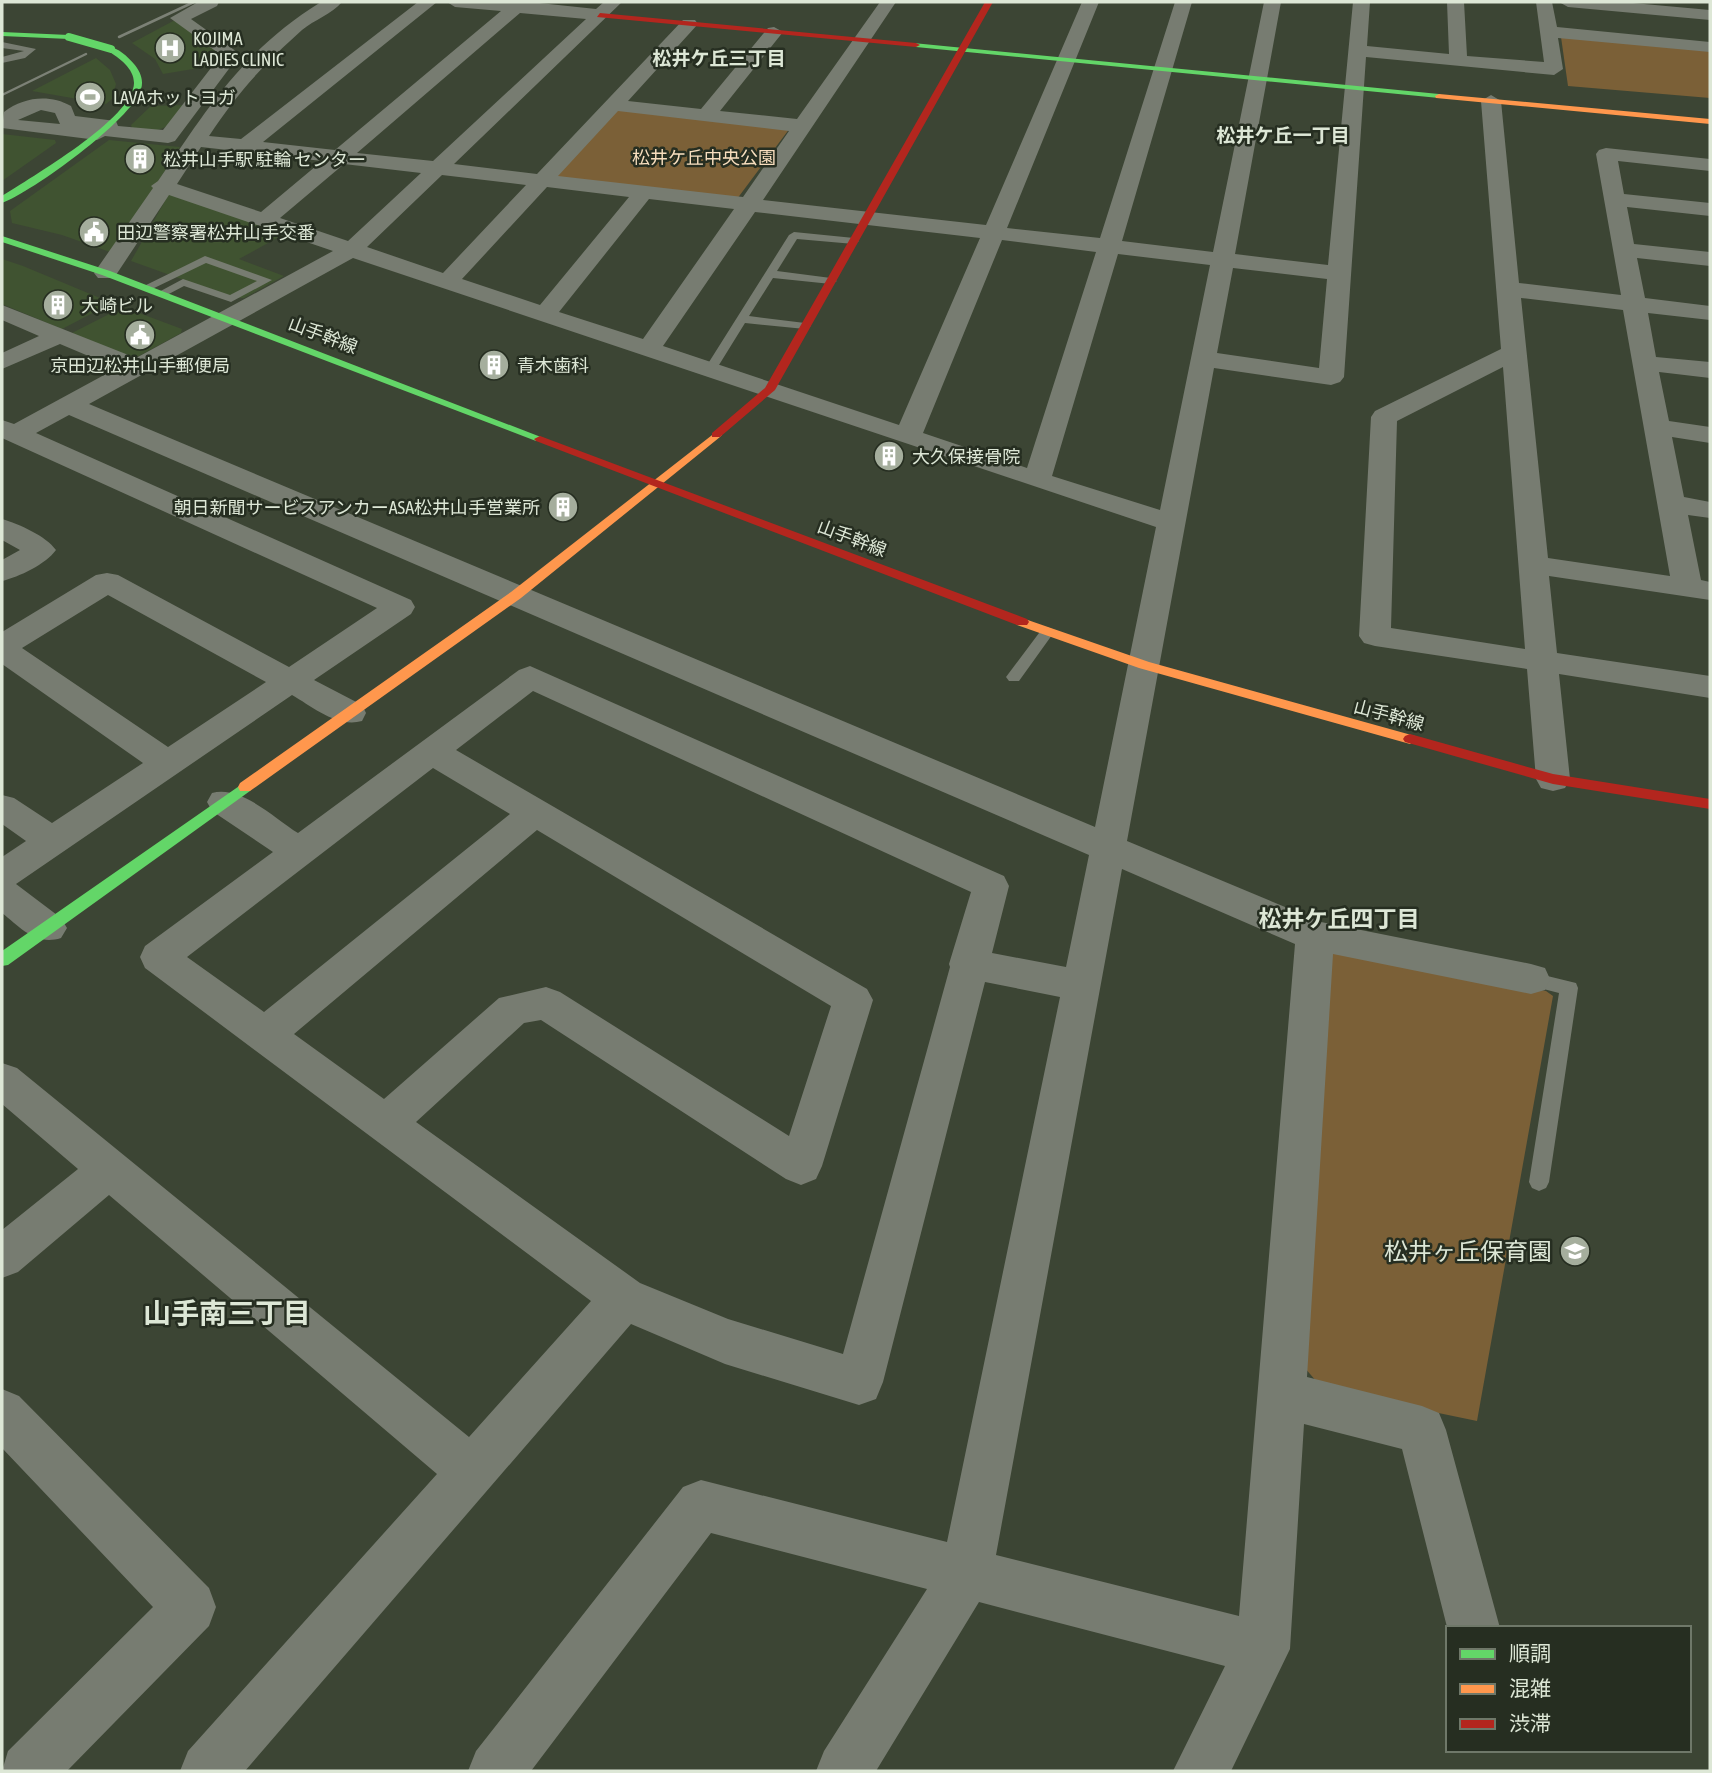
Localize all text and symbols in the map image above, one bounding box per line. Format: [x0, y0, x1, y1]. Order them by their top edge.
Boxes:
place label: KOJIMA LADIES CLINIC [193, 28, 284, 70]
hospital icon: KOJIMA LADIES CLINIC [153, 31, 187, 65]
district label: 松井ケ丘三丁目 [652, 47, 786, 69]
sports icon: LAVAホットヨガ [73, 80, 107, 114]
place label: LAVAホットヨガ [113, 87, 236, 108]
district label: 松井ケ丘一丁目 [1216, 124, 1350, 146]
building icon: 松井山手駅 駐輪 センター [123, 142, 157, 176]
park label: 松井ケ丘中央公園 [632, 147, 776, 168]
place label: 松井山手駅 駐輪 センター [163, 149, 366, 170]
public building icon: 田辺警察署松井山手交番 [77, 215, 111, 249]
place label: 田辺警察署松井山手交番 [117, 222, 315, 243]
building icon: 大崎ビル [41, 288, 75, 322]
place label: 大崎ビル [81, 295, 153, 316]
street label: 山手幹線 [286, 312, 360, 358]
public building icon: 京田辺松井山手郵便局 [123, 318, 157, 352]
building icon: 青木歯科 [477, 348, 511, 382]
place label: 京田辺松井山手郵便局 [50, 355, 230, 376]
place label: 青木歯科 [517, 355, 589, 376]
building icon: 大久保接骨院 [872, 439, 906, 473]
place label: 大久保接骨院 [912, 446, 1020, 467]
building icon: 朝日新聞サービスアンカーASA松井山手営業所 [546, 490, 580, 524]
place label: 朝日新聞サービスアンカーASA松井山手営業所 [174, 497, 540, 518]
street label: 山手幹線 [815, 515, 889, 561]
street label: 山手幹線 [1352, 696, 1426, 734]
district label: 松井ケ丘四丁目 [1259, 906, 1420, 932]
school or university icon: 松井ヶ丘保育園 [1558, 1234, 1592, 1268]
place label: 松井ヶ丘保育園 [1384, 1238, 1552, 1265]
district label: 山手南三丁目 [143, 1297, 311, 1329]
legend [1446, 1626, 1691, 1752]
text: 順調 [1509, 1641, 1551, 1665]
text: 混雑 [1509, 1676, 1551, 1700]
text: 渋滞 [1509, 1711, 1551, 1735]

